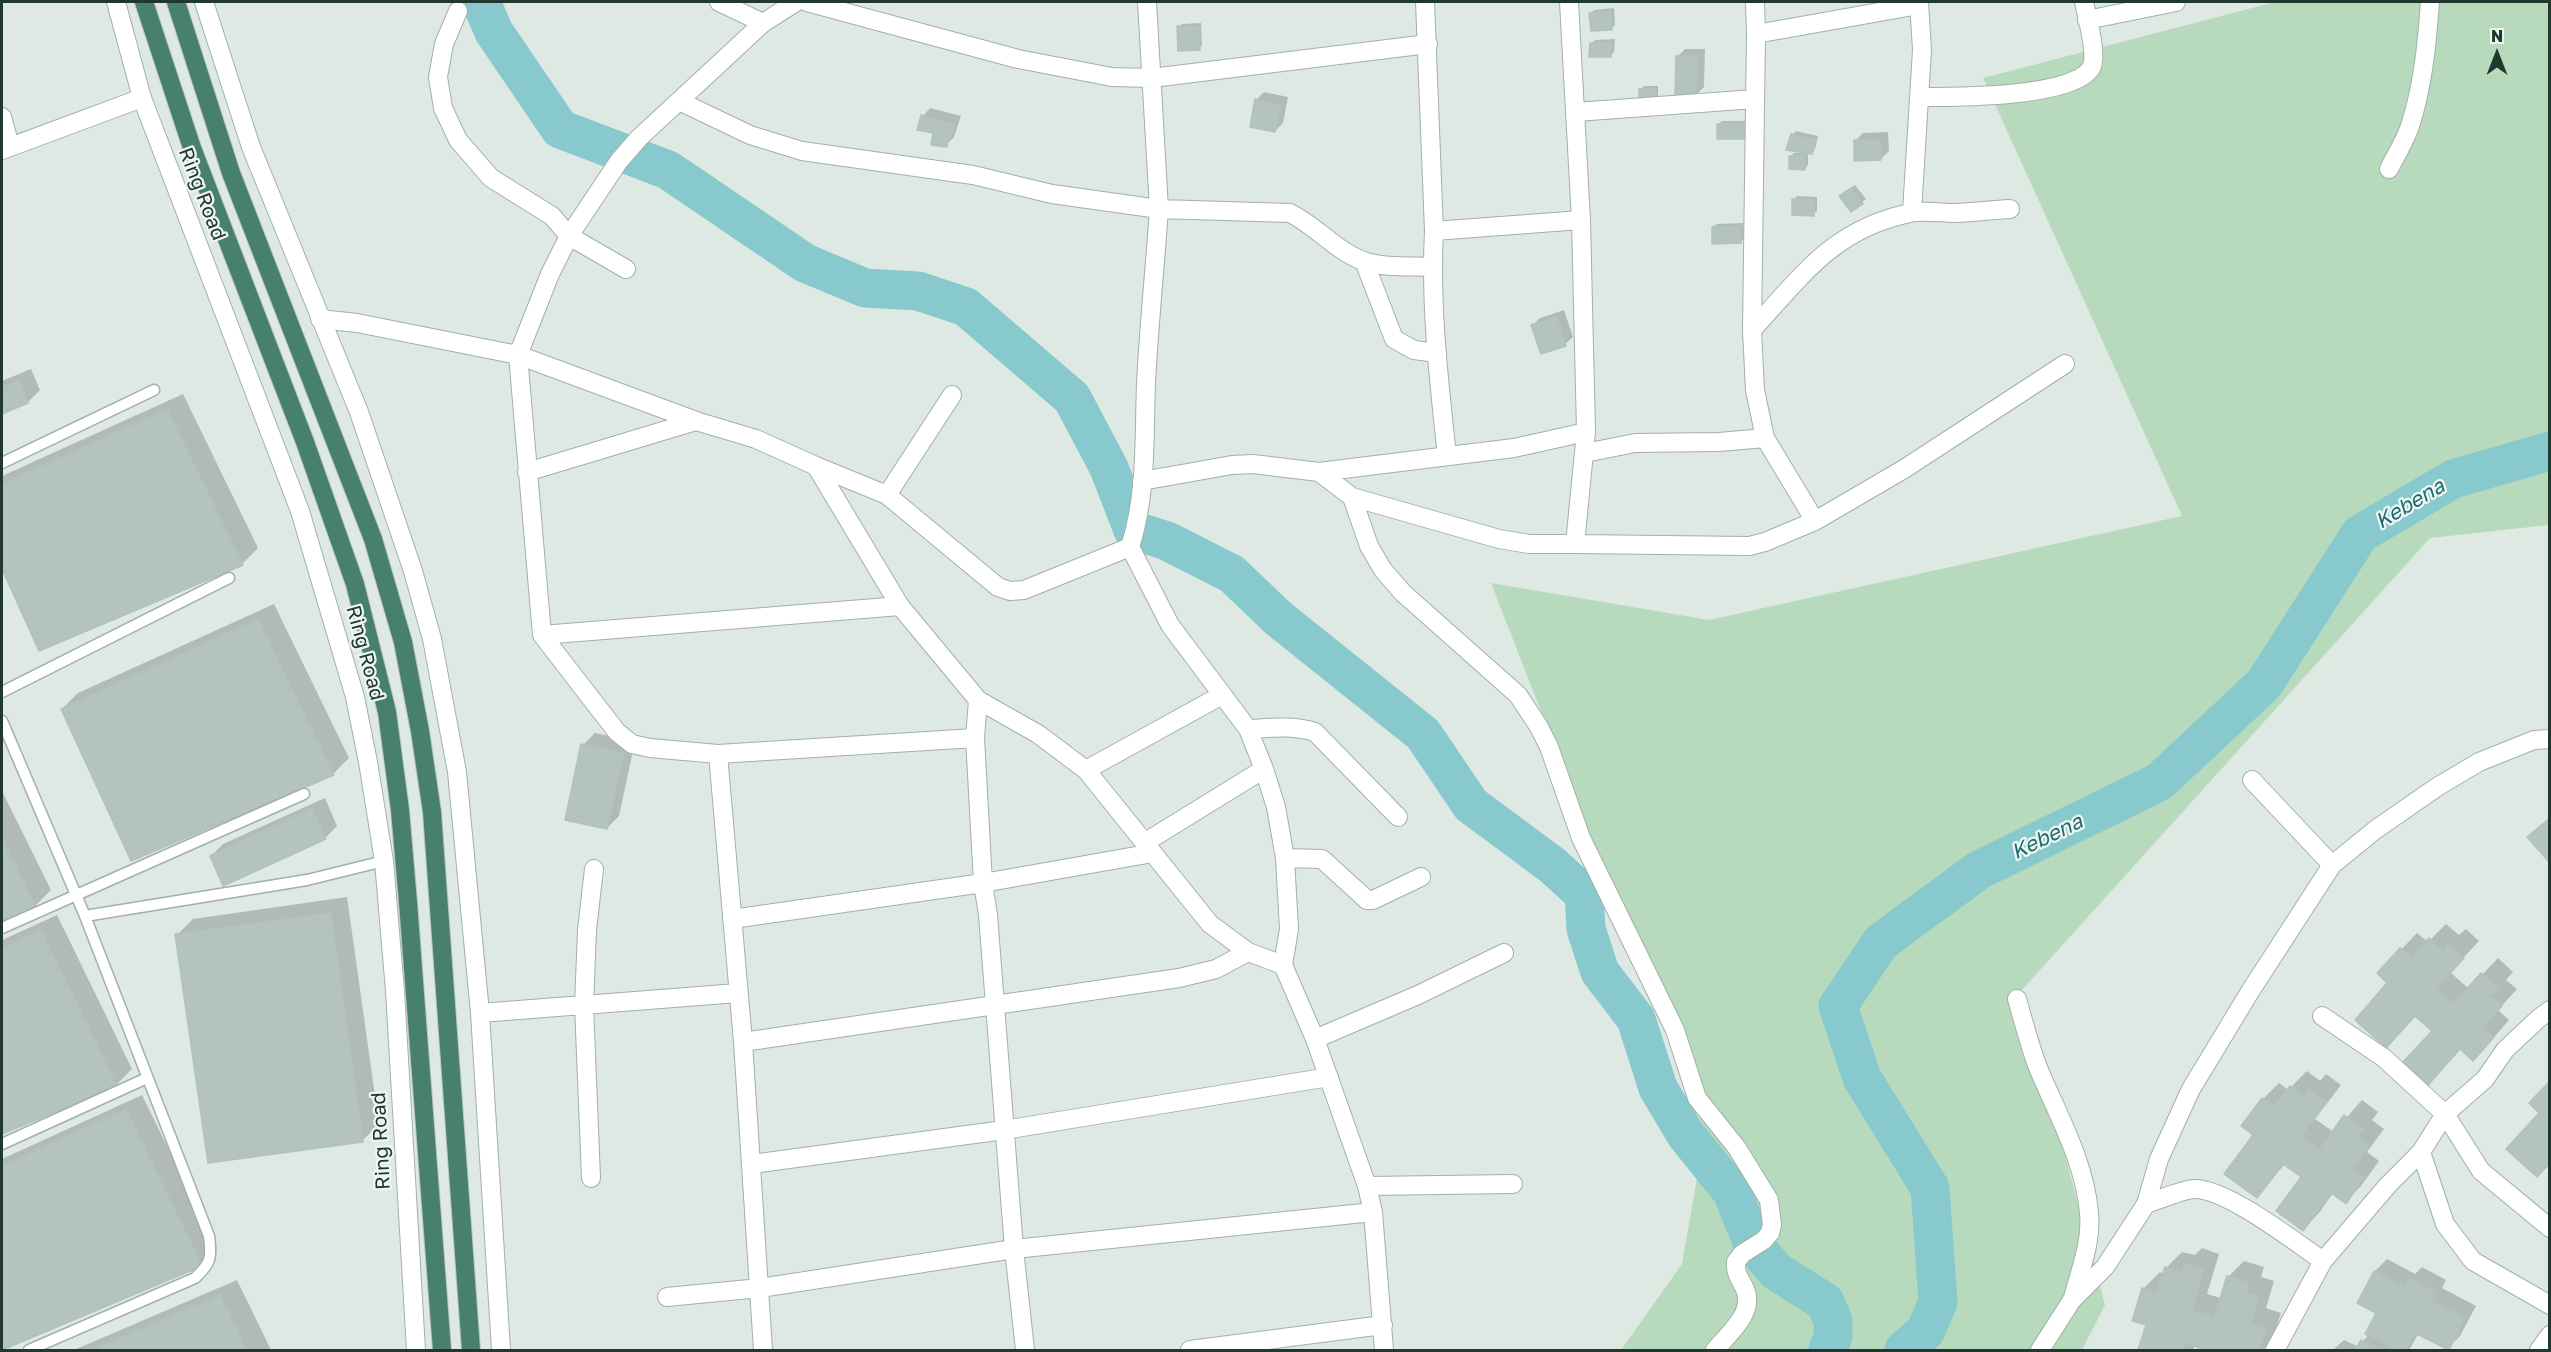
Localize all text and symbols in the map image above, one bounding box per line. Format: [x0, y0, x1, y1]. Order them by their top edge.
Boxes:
north arrow [2467, 24, 2527, 84]
text: N [2491, 26, 2503, 46]
street label: Ring Road [173, 144, 231, 244]
water label: Kebena [2371, 474, 2449, 534]
street label: Ring Road [341, 603, 389, 703]
water label: Kebena [2007, 809, 2087, 865]
street label: Ring Road [366, 1092, 396, 1190]

